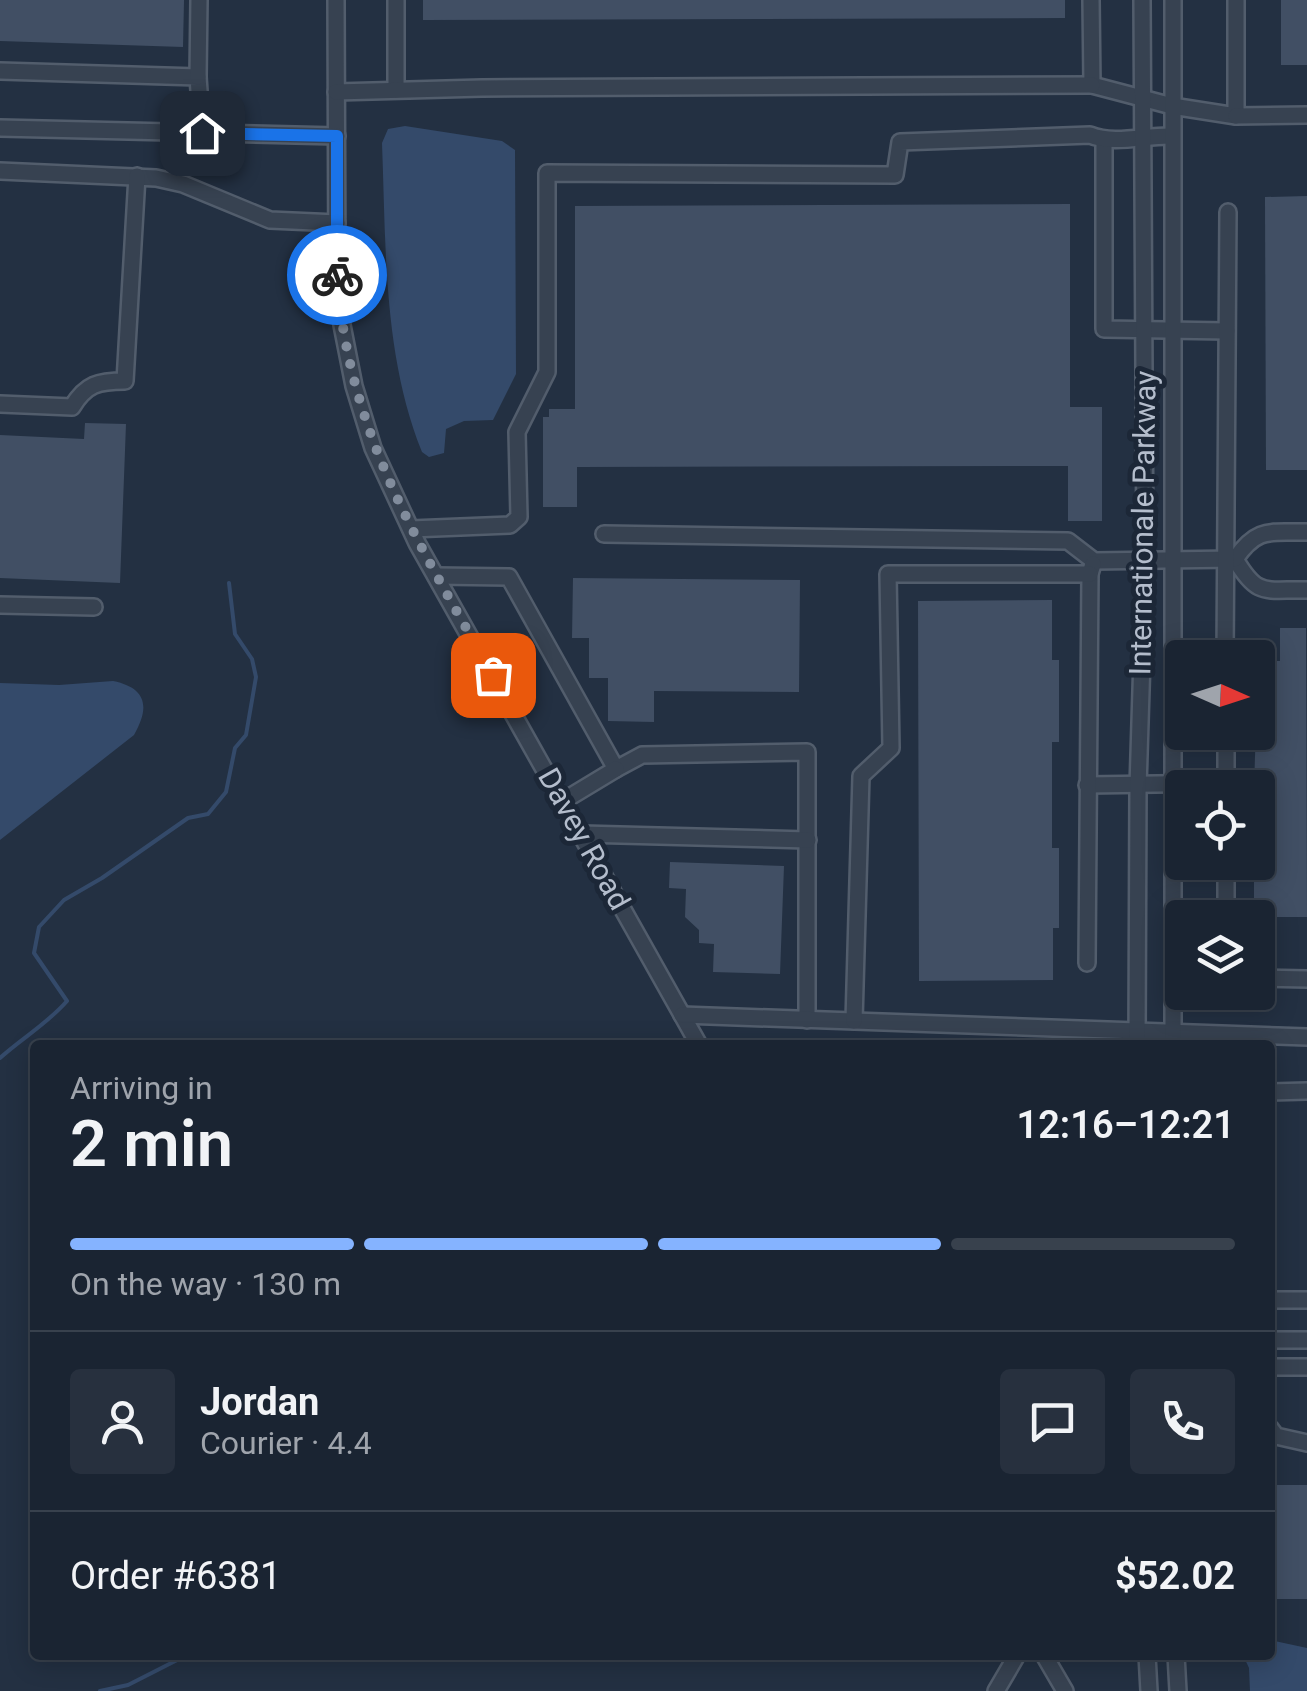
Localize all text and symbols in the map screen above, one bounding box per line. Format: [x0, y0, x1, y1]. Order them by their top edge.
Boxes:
pin [160, 91, 245, 176]
icon: home [175, 106, 230, 161]
courier [287, 225, 387, 325]
icon: bike [310, 248, 365, 303]
street label: Internationale Parkway [1122, 370, 1163, 676]
pin [451, 633, 536, 718]
north arrow [1165, 640, 1275, 750]
map controls [1165, 640, 1275, 1010]
icon: bag [466, 648, 521, 703]
street label: Davey Road [531, 762, 638, 916]
button: locate [1165, 770, 1275, 880]
button: layers [1165, 900, 1275, 1010]
text: Arriving in [70, 1069, 213, 1107]
text: 12:16–12:21 [1016, 1103, 1235, 1147]
text: 2 min [70, 1106, 233, 1182]
text: On the way · 130 m [70, 1265, 341, 1303]
button: person [70, 1369, 175, 1474]
button: chat [1000, 1369, 1105, 1474]
button: phone [1130, 1369, 1235, 1474]
text: Jordan [200, 1380, 319, 1424]
text: Courier · 4.4 [200, 1424, 372, 1462]
text: Order #6381 [70, 1554, 281, 1598]
text: $52.02 [1115, 1554, 1235, 1598]

